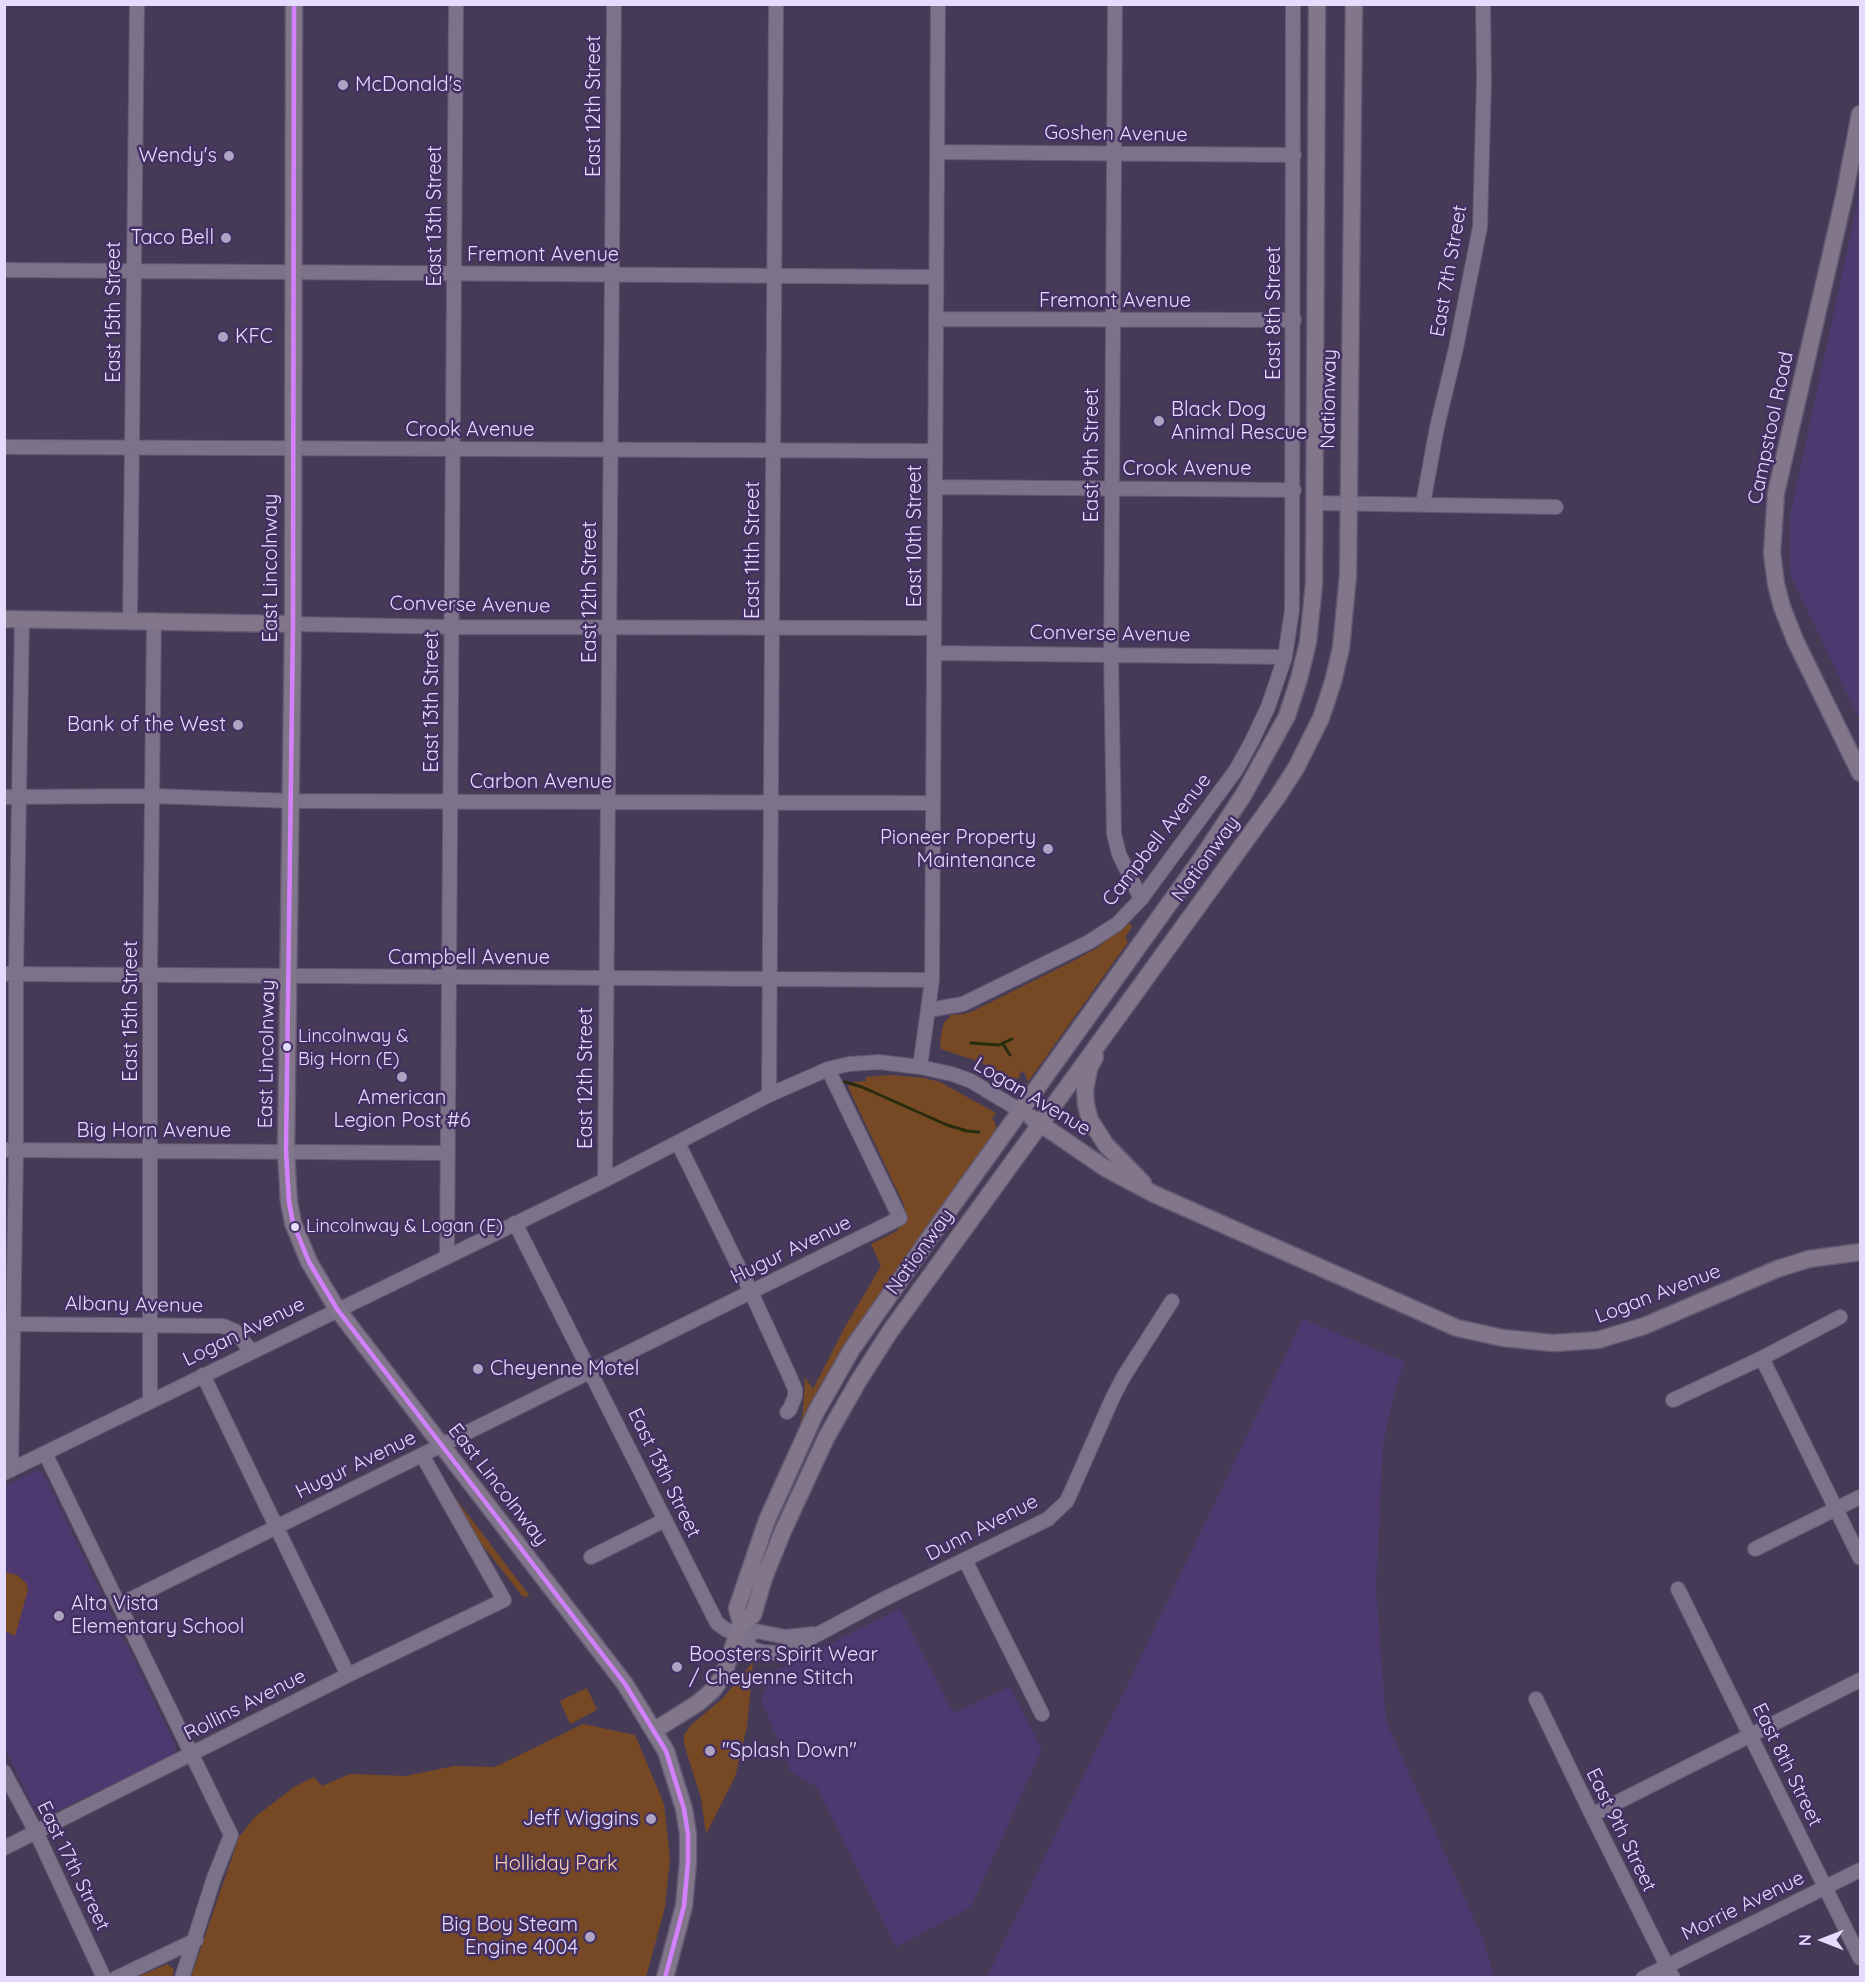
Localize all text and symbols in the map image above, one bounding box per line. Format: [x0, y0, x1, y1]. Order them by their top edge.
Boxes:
street label: East 12th Street [582, 35, 606, 177]
place label: McDonald's [355, 73, 462, 97]
marker: McDonald's [336, 78, 350, 92]
street label: Goshen Avenue [1044, 121, 1188, 147]
place label: Wendy's [138, 144, 217, 168]
street label: East 13th Street [423, 145, 447, 287]
marker: Wendy's [222, 149, 236, 163]
street label: East 7th Street [1426, 203, 1472, 339]
place label: Taco Bell [130, 226, 214, 250]
marker: Taco Bell [219, 231, 233, 245]
street label: East 15th Street [102, 241, 126, 383]
street label: Fremont Avenue [467, 243, 619, 267]
street label: East 8th Street [1262, 246, 1286, 380]
street label: Fremont Avenue [1039, 289, 1191, 313]
place label: KFC [235, 325, 273, 349]
marker: KFC [216, 330, 230, 344]
street label: Nationway [1316, 349, 1342, 449]
street label: Campstool Road [1743, 349, 1799, 507]
street label: East 9th Street [1080, 388, 1104, 522]
place label: Black Dog Animal Rescue [1171, 398, 1307, 445]
marker: Black Dog Animal Rescue [1152, 414, 1166, 428]
street label: Crook Avenue [405, 418, 535, 442]
street label: Crook Avenue [1122, 457, 1252, 481]
street label: East 10th Street [903, 465, 927, 607]
street label: East 11th Street [741, 481, 765, 619]
street label: East Lincolnway [259, 494, 283, 642]
street label: East 12th Street [578, 521, 602, 663]
street label: Converse Avenue [389, 592, 551, 618]
street label: Converse Avenue [1029, 621, 1191, 647]
street label: East 13th Street [420, 631, 444, 773]
place label: Bank of the West [67, 713, 226, 737]
marker: Bank of the West [231, 718, 245, 732]
street label: Campbell Avenue [1098, 769, 1216, 911]
street label: Carbon Avenue [470, 770, 612, 794]
street label: Nationway [1167, 812, 1245, 906]
place label: Pioneer Property Maintenance [880, 826, 1036, 873]
marker: Pioneer Property Maintenance [1041, 842, 1055, 856]
street label: East 15th Street [119, 940, 143, 1082]
street label: Campbell Avenue [388, 946, 550, 970]
street label: East Lincolnway [254, 979, 280, 1129]
street label: East 12th Street [574, 1007, 598, 1149]
place label: Lincolnway & Big Horn (E) [298, 1026, 408, 1068]
marker: Lincolnway & Big Horn (E) [281, 1041, 293, 1053]
street label: Logan Avenue [969, 1053, 1095, 1141]
marker: American Legion Post #6 [395, 1070, 409, 1084]
place label: American Legion Post #6 [334, 1086, 470, 1133]
street label: Big Horn Avenue [77, 1119, 231, 1143]
street label: Nationway [881, 1205, 959, 1299]
street label: Hugur Avenue [727, 1211, 855, 1289]
place label: Lincolnway & Logan (E) [306, 1216, 503, 1238]
marker: Lincolnway & Logan (E) [289, 1221, 301, 1233]
street label: Logan Avenue [1592, 1259, 1724, 1329]
street label: Albany Avenue [65, 1292, 203, 1318]
street label: Logan Avenue [179, 1292, 309, 1372]
place label: Cheyenne Motel [490, 1357, 639, 1381]
marker: Cheyenne Motel [471, 1362, 485, 1376]
street label: East 13th Street [622, 1404, 706, 1542]
street label: East Lincolnway [443, 1419, 553, 1551]
street label: Hugur Avenue [292, 1426, 420, 1504]
street label: Dunn Avenue [922, 1489, 1042, 1567]
place label: Alta Vista Elementary School [71, 1592, 244, 1639]
marker: Alta Vista Elementary School [52, 1609, 66, 1623]
place label: Boosters Spirit Wear / Cheyenne Stitch [689, 1643, 878, 1690]
marker: Boosters Spirit Wear / Cheyenne Stitch [670, 1660, 684, 1674]
street label: Rollins Avenue [180, 1664, 310, 1746]
street label: East 8th Street [1747, 1699, 1827, 1831]
place label: "Splash Down" [722, 1739, 857, 1763]
marker: "Splash Down" [703, 1744, 717, 1758]
street label: East 9th Street [1581, 1764, 1661, 1896]
street label: East 17th Street [31, 1797, 115, 1935]
place label: Jeff Wiggins [523, 1807, 639, 1831]
marker: Jeff Wiggins [644, 1812, 658, 1826]
park label: Holliday Park [494, 1852, 618, 1876]
street label: Morrie Avenue [1678, 1866, 1808, 1946]
north arrow [1793, 1910, 1853, 1970]
place label: Big Boy Steam Engine 4004 [441, 1913, 578, 1960]
marker: Big Boy Steam Engine 4004 [583, 1930, 597, 1944]
text: N [1795, 1934, 1815, 1946]

